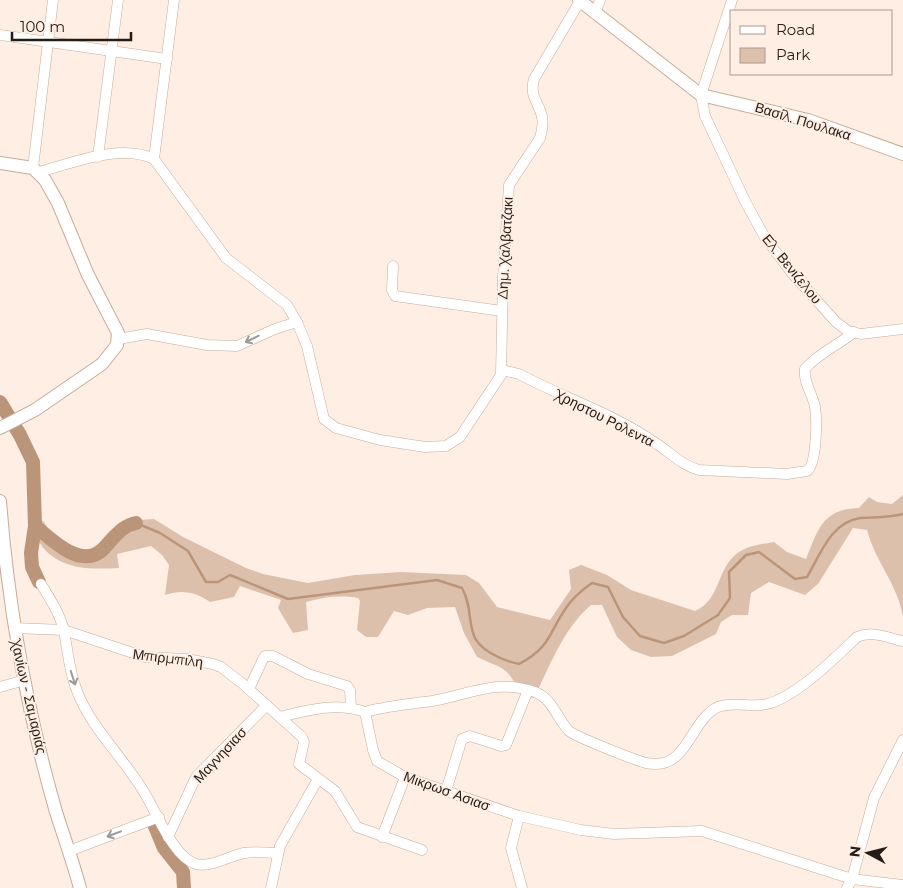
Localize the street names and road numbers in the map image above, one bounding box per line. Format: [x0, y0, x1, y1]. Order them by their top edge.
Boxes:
street label: Βασίλ. Πουλακα [753, 98, 853, 144]
street label: Δημ. Χαλβατζακι [493, 196, 517, 300]
street label: Ελ. Βενιζελου [758, 230, 826, 308]
street label: Χρηστου Ρολεντα [551, 385, 657, 451]
street label: Χανίων - Σαμαριάς [7, 636, 51, 756]
street label: Μπιρμπιλη [132, 645, 204, 671]
street label: Μαγνησιασ [190, 723, 251, 787]
street label: Μικρωσ Ασιασ [401, 767, 493, 815]

